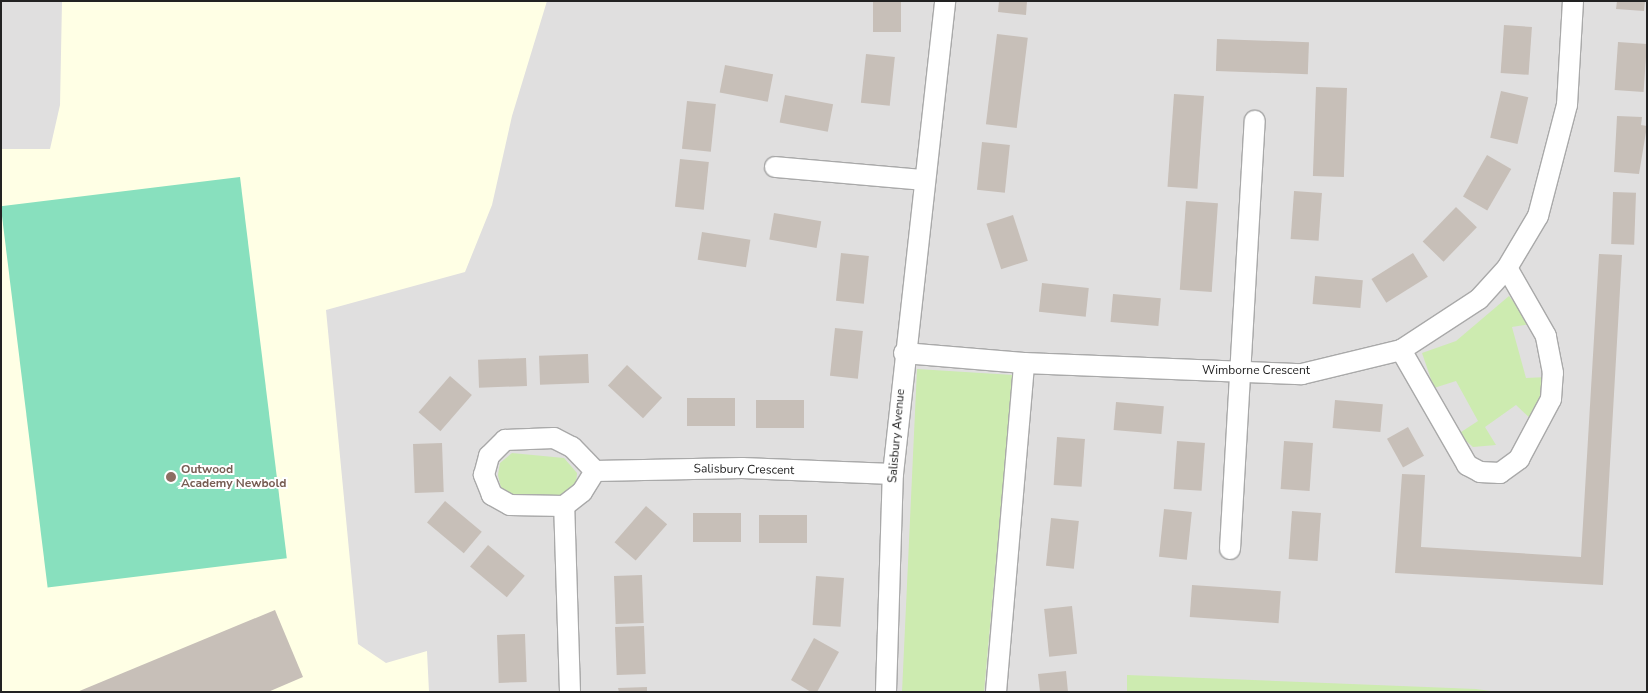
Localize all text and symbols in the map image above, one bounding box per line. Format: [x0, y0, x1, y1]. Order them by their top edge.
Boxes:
street label: Wimborne Crescent [1202, 364, 1310, 378]
street label: Salisbury Avenue [886, 388, 908, 484]
street label: Salisbury Crescent [693, 462, 795, 478]
place label: Outwood Academy Newbold [181, 463, 286, 491]
marker: Outwood Academy Newbold [165, 471, 177, 483]

